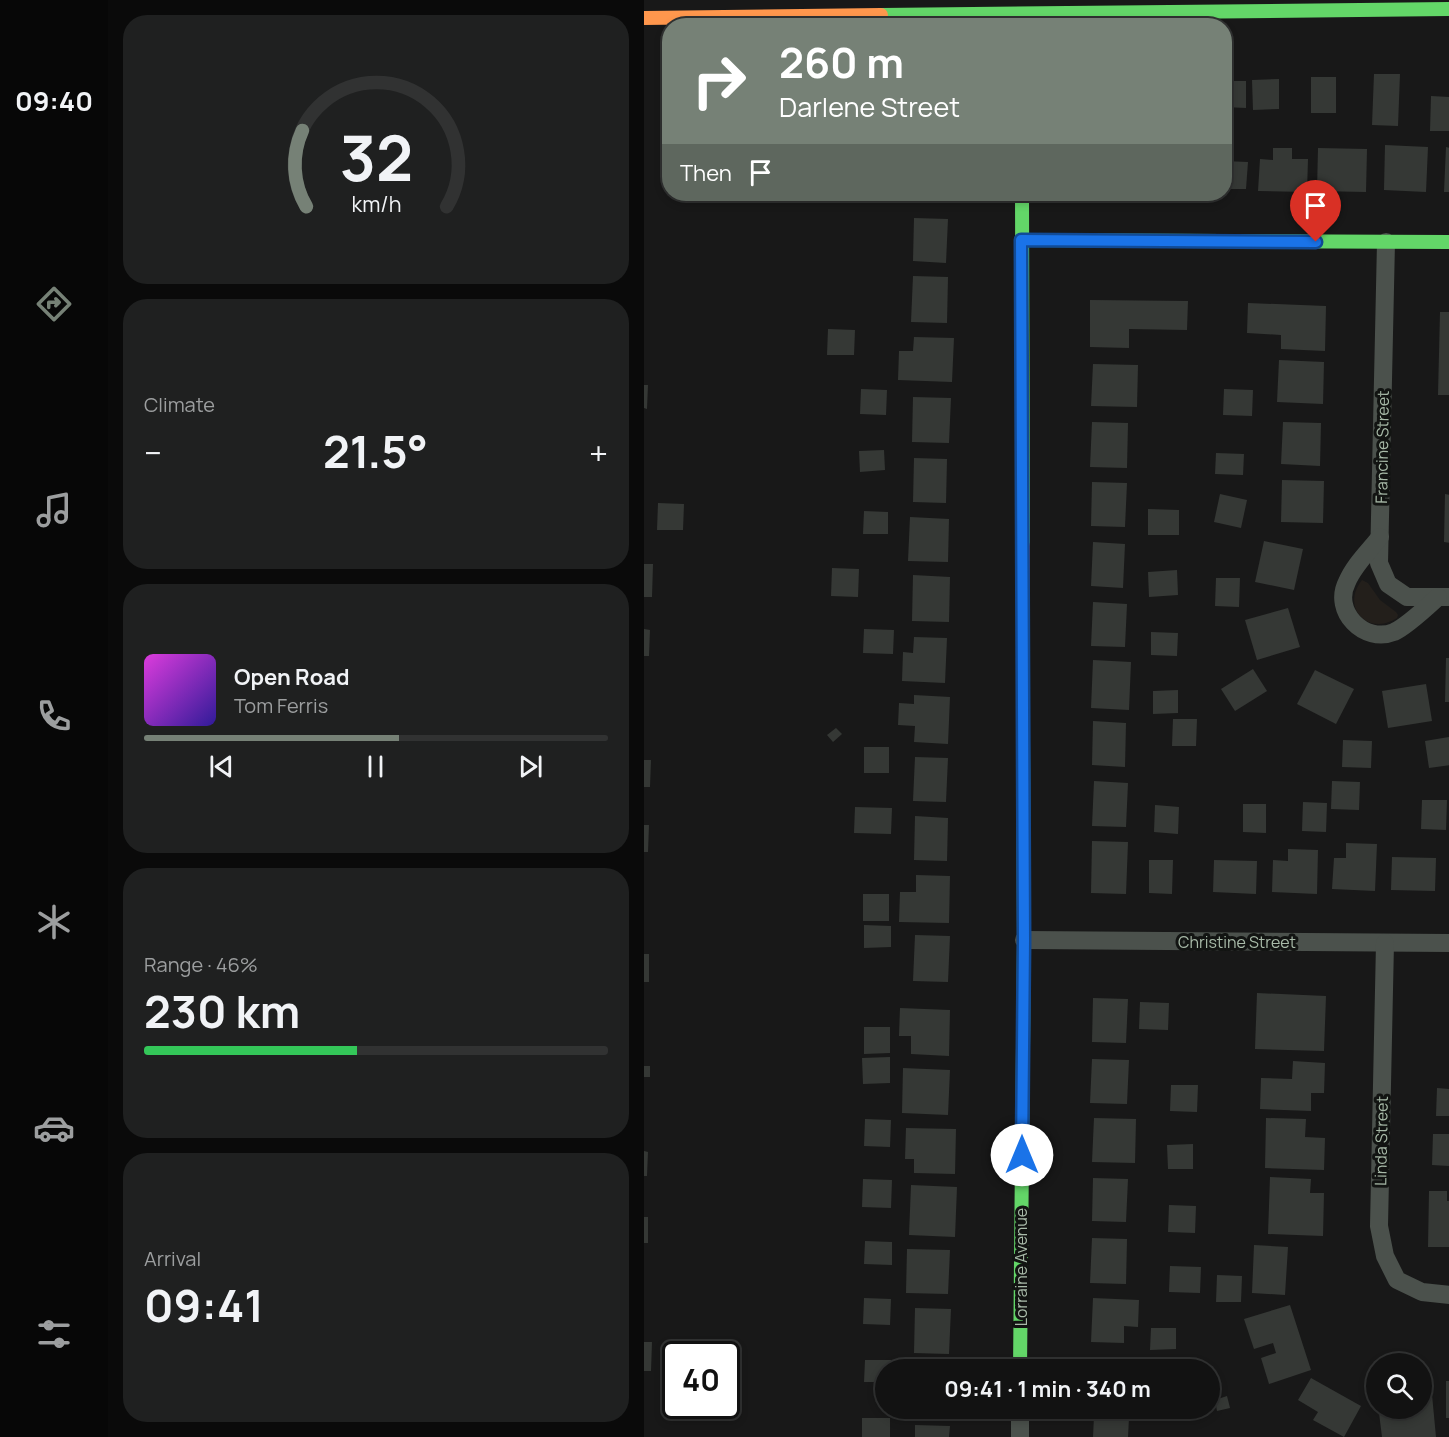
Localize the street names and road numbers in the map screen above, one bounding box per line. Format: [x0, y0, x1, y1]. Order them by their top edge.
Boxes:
street label: Francine Street [1370, 390, 1394, 504]
street label: Christine Street [1178, 931, 1296, 953]
street label: Linda Street [1369, 1096, 1393, 1186]
street label: Lorraine Avenue [1010, 1208, 1032, 1326]

